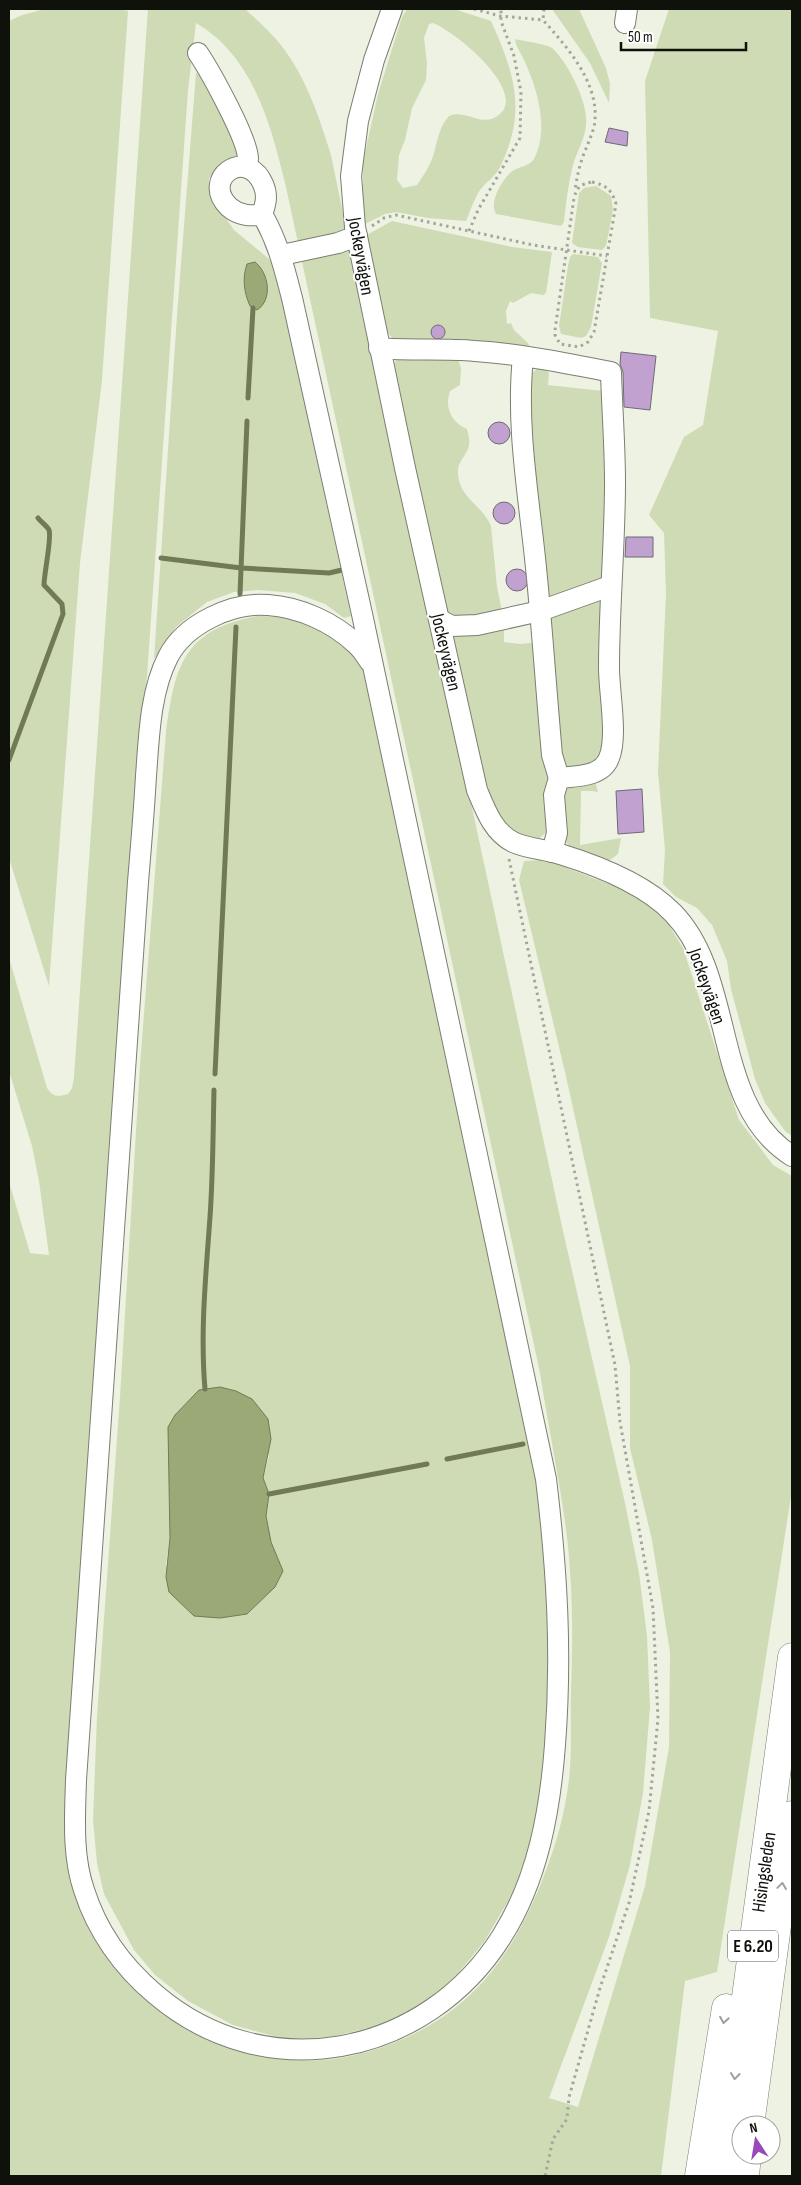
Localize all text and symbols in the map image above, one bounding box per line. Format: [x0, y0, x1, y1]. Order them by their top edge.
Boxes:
scale bar [621, 20, 746, 52]
text: 50 m [628, 28, 653, 47]
street label: Jockeyvägen [342, 214, 379, 297]
street label: Jockeyvägen [425, 610, 466, 693]
street label: Jockeyvägen [683, 945, 730, 1028]
street label: Hisingsleden [747, 1831, 782, 1914]
one-way arrow [776, 1882, 787, 1890]
road number: E 6.20 [728, 1930, 778, 1962]
one-way arrow [719, 2016, 729, 2025]
one-way arrow [730, 2072, 741, 2080]
north arrow [731, 2115, 781, 2165]
text: N [748, 2119, 759, 2137]

